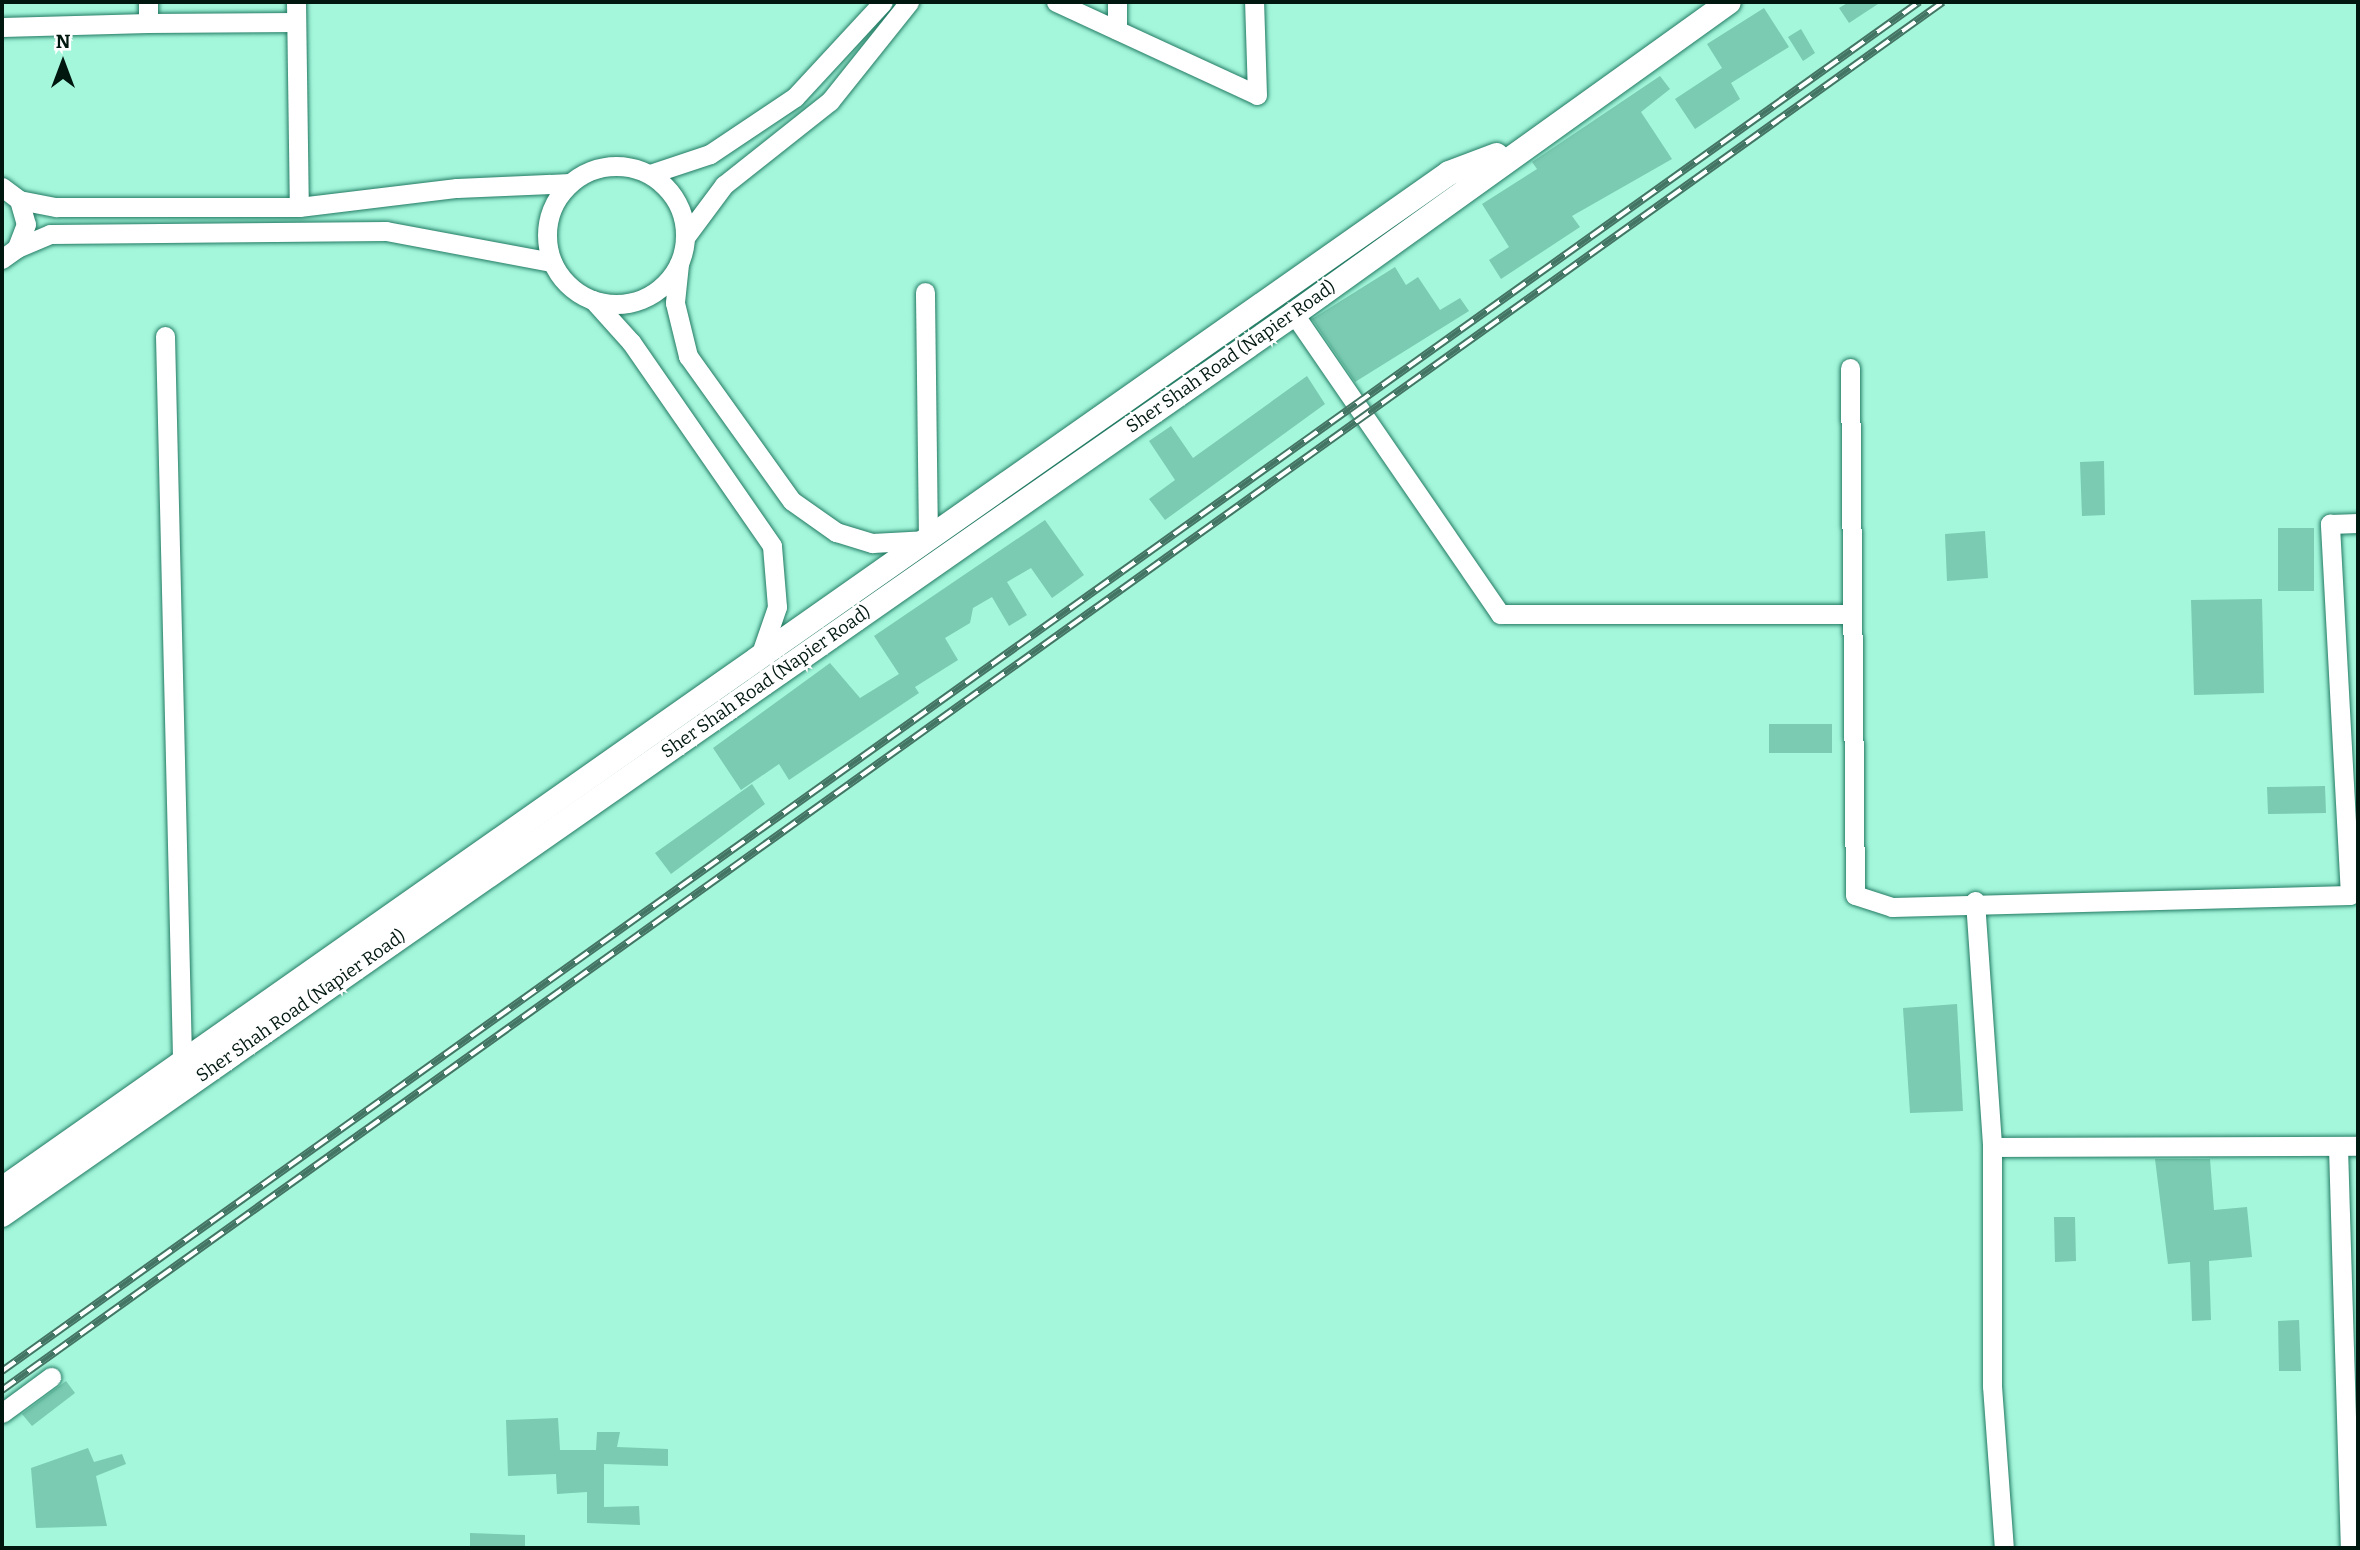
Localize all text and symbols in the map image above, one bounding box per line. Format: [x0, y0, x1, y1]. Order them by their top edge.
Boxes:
north arrow [28, 28, 98, 98]
text: N [56, 30, 70, 53]
street label: Sher Shah Road (Napier Road) [1122, 276, 1340, 438]
street label: Sher Shah Road (Napier Road) [657, 601, 875, 763]
street label: Sher Shah Road (Napier Road) [192, 925, 410, 1087]

